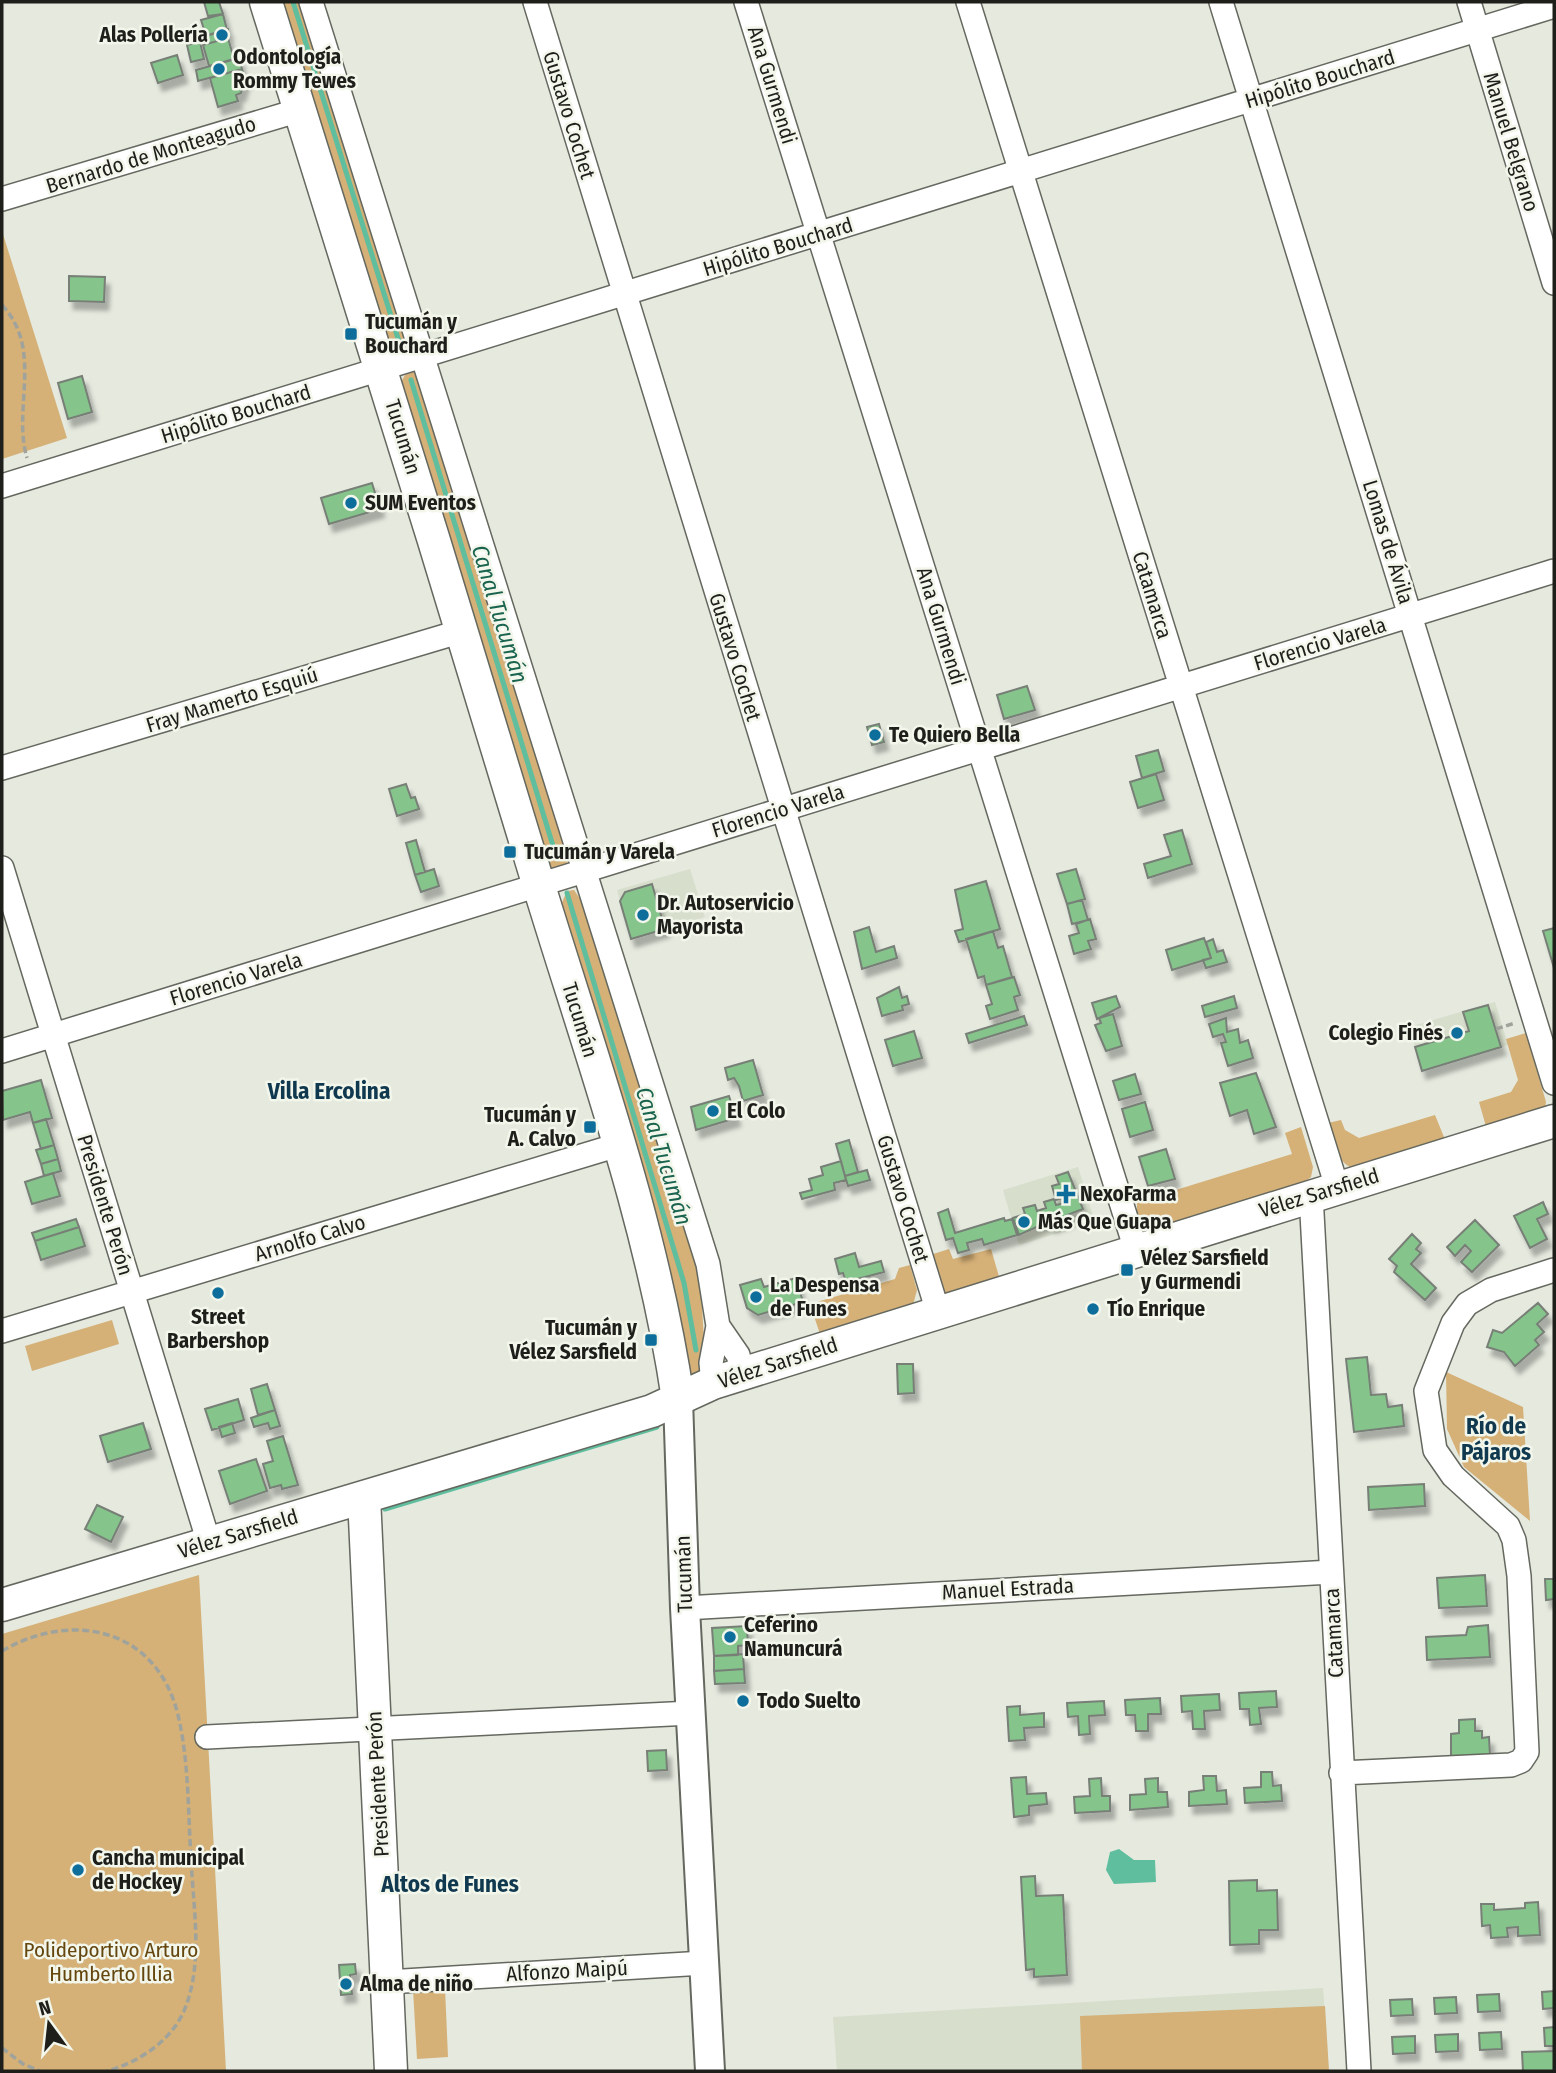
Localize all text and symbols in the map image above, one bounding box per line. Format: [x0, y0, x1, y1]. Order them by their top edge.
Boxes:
place label: Alas Pollería [98, 22, 208, 48]
street label: Ana Gurmendi [742, 23, 802, 147]
marker: Alas Pollería [214, 27, 230, 43]
place label: Odontología Rommy Tewes [233, 44, 356, 94]
street label: Hipólito Bouchard [1242, 44, 1398, 114]
street label: Gustavo Cochet [537, 48, 601, 182]
marker: Odontología Rommy Tewes [211, 61, 227, 77]
street label: Manuel Belgrano [1477, 69, 1545, 215]
street label: Bernardo de Monteagudo [43, 111, 259, 199]
street label: Hipólito Bouchard [700, 212, 856, 282]
place label: Tucumán y Bouchard [365, 309, 458, 359]
marker: Tucumán y Bouchard [343, 326, 359, 342]
street label: Hipólito Bouchard [158, 379, 314, 449]
street label: Tucumán [379, 396, 427, 478]
street label: Lomas de Ávila [1357, 477, 1419, 607]
place label: SUM Eventos [365, 490, 476, 516]
marker: SUM Eventos [343, 495, 359, 511]
water label: Canal Tucumán [466, 541, 534, 687]
street label: Catamarca [1126, 548, 1178, 642]
street label: Ana Gurmendi [911, 564, 971, 688]
street label: Gustavo Cochet [703, 590, 767, 724]
street label: Florencio Varela [1251, 612, 1389, 676]
street label: Fray Mamerto Esquiú [143, 662, 321, 738]
place label: Te Quiero Bella [889, 722, 1020, 748]
marker: Te Quiero Bella [867, 727, 883, 743]
street label: Florencio Varela [709, 779, 847, 843]
place label: Tucumán y Varela [524, 839, 675, 865]
marker: Tucumán y Varela [502, 844, 518, 860]
place label: Dr. Autoservicio Mayorista [657, 890, 794, 940]
marker: Dr. Autoservicio Mayorista [635, 907, 651, 923]
street label: Florencio Varela [167, 947, 305, 1011]
street label: Tucumán [556, 979, 604, 1061]
place label: Colegio Finés [1328, 1020, 1443, 1046]
marker: Colegio Finés [1449, 1025, 1465, 1041]
district label: Villa Ercolina [267, 1077, 390, 1105]
water label: Canal Tucumán [630, 1083, 698, 1229]
place label: El Colo [727, 1098, 786, 1124]
place label: Tucumán y A. Calvo [484, 1102, 577, 1152]
marker: El Colo [705, 1103, 721, 1119]
marker: Tucumán y A. Calvo [582, 1119, 598, 1135]
street label: Presidente Perón [71, 1131, 139, 1279]
street label: Gustavo Cochet [871, 1132, 935, 1266]
street label: Vélez Sarsfield [1256, 1162, 1382, 1224]
place label: NexoFarma [1080, 1181, 1176, 1207]
marker: NexoFarma [1058, 1186, 1074, 1202]
street label: Arnolfo Calvo [251, 1209, 369, 1267]
place label: Más Que Guapa [1038, 1209, 1172, 1235]
marker: Más Que Guapa [1016, 1214, 1032, 1230]
place label: Vélez Sarsfield y Gurmendi [1140, 1245, 1269, 1295]
marker: Vélez Sarsfield y Gurmendi [1119, 1262, 1135, 1278]
place label: La Despensa de Funes [770, 1272, 879, 1322]
marker: Street Barbershop [210, 1285, 226, 1301]
marker: La Despensa de Funes [748, 1289, 764, 1305]
place label: Tío Enrique [1107, 1296, 1206, 1322]
marker: Tío Enrique [1085, 1301, 1101, 1317]
place label: Street Barbershop [167, 1304, 269, 1354]
place label: Tucumán y Vélez Sarsfield [508, 1315, 638, 1365]
street label: Vélez Sarsfield [715, 1331, 841, 1395]
marker: Tucumán y Vélez Sarsfield [643, 1332, 659, 1348]
district label: Río de Pájaros [1461, 1412, 1531, 1466]
street label: Vélez Sarsfield [175, 1503, 301, 1565]
street label: Tucumán [670, 1535, 698, 1613]
street label: Manuel Estrada [941, 1573, 1075, 1605]
street label: Catamarca [1319, 1587, 1349, 1679]
place label: Ceferino Namuncurá [744, 1612, 842, 1662]
marker: Ceferino Namuncurá [722, 1629, 738, 1645]
place label: Todo Suelto [757, 1688, 861, 1714]
marker: Todo Suelto [735, 1693, 751, 1709]
street label: Presidente Perón [361, 1710, 395, 1858]
place label: Cancha municipal de Hockey [92, 1845, 245, 1895]
marker: Cancha municipal de Hockey [70, 1862, 86, 1878]
district label: Altos de Funes [380, 1870, 519, 1898]
park label: Polideportivo Arturo Humberto Illia [24, 1937, 198, 1987]
street label: Alfonzo Maipú [506, 1955, 628, 1987]
place label: Alma de niño [359, 1971, 473, 1997]
marker: Alma de niño [338, 1976, 354, 1992]
north arrow [14, 1989, 84, 2059]
text: N [36, 1995, 53, 2021]

